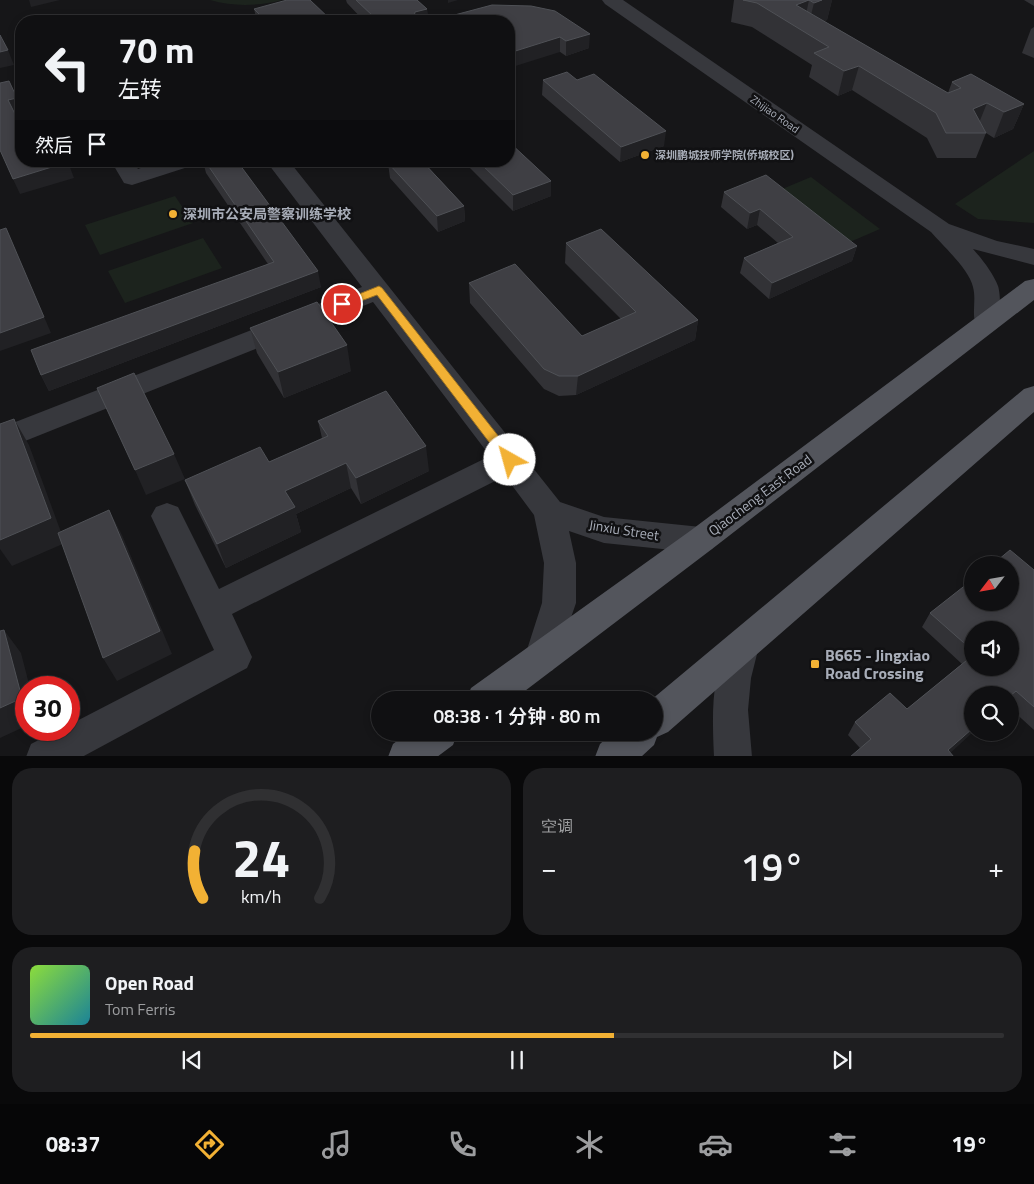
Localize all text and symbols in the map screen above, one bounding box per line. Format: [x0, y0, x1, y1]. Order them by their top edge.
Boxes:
text: 70 m [118, 23, 194, 77]
icon: left [35, 35, 100, 100]
text: 左转 [118, 72, 162, 106]
street label: Zhijiao Road [747, 91, 803, 137]
text: 然后 [35, 130, 73, 159]
icon: arrive [83, 130, 111, 158]
place label: 深圳鹏城技师学院(侨城校区) [655, 147, 794, 163]
marker: 深圳鹏城技师学院(侨城校区) [639, 149, 651, 161]
place label: 深圳市公安局警察训练学校 [183, 203, 351, 224]
marker: 深圳市公安局警察训练学校 [167, 208, 179, 220]
pin [321, 283, 363, 325]
icon: arrive [328, 290, 356, 318]
position arrow [483, 433, 535, 485]
street label: Qiaocheng East Road [704, 449, 816, 541]
street label: Jinxiu Street [588, 514, 661, 545]
north arrow [964, 556, 1019, 611]
map controls [964, 556, 1019, 741]
button: sound [964, 621, 1019, 676]
place label: B665 - Jingxiao Road Crossing [825, 643, 930, 685]
marker: B665 - Jingxiao Road Crossing [809, 658, 821, 670]
speed limit sign: 30 [15, 676, 80, 741]
button: search [964, 686, 1019, 741]
text: 08:38 · 1 分钟 · 80 m [433, 701, 601, 730]
text: 空调 [541, 814, 573, 838]
text: 24 [232, 818, 291, 897]
text: 19° [741, 838, 804, 896]
text: − [541, 846, 557, 889]
text: + [988, 846, 1004, 889]
text: km/h [241, 883, 282, 910]
text: Open Road [105, 968, 194, 997]
text: Tom Ferris [105, 997, 176, 1021]
icon: previous [178, 1046, 206, 1074]
icon: pause [503, 1046, 531, 1074]
icon: next [828, 1046, 856, 1074]
text: 08:37 [46, 1127, 101, 1161]
icon: directions [192, 1127, 227, 1162]
icon: music [319, 1127, 354, 1162]
icon: phone [445, 1127, 480, 1162]
icon: climate [572, 1127, 607, 1162]
icon: car [698, 1127, 733, 1162]
icon: filters [825, 1127, 860, 1162]
text: 19° [951, 1127, 988, 1161]

